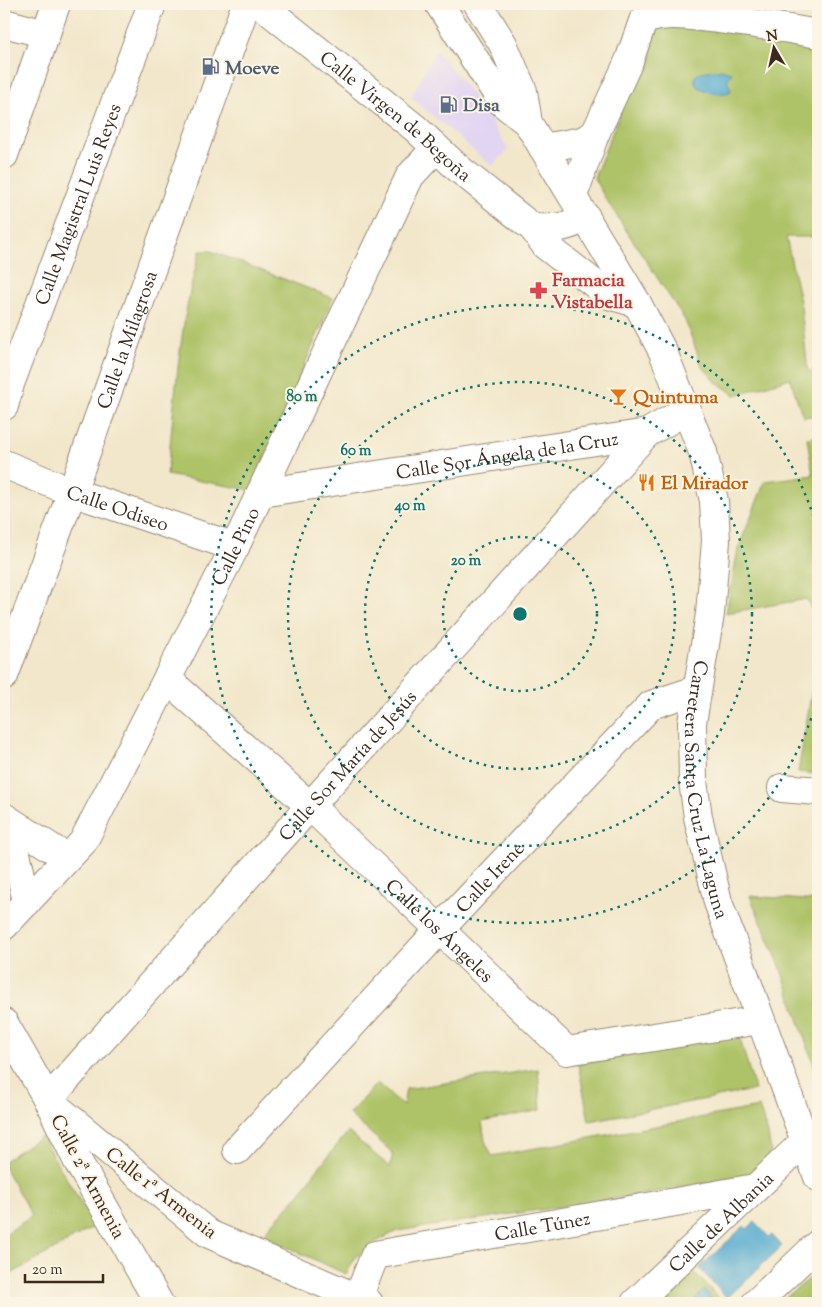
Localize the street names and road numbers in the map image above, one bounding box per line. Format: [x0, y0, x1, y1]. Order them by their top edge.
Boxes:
street label: Calle Virgen de Begoña [313, 46, 476, 190]
street label: Calle Magistral Luis Reyes [30, 100, 130, 310]
street label: Calle la Milagrosa [92, 267, 166, 413]
street label: Calle Sor Ángela de la Cruz [394, 427, 620, 488]
street label: Calle Odiseo [62, 480, 172, 540]
street label: Calle Pino [206, 503, 268, 591]
street label: Carretera Santa Cruz La Laguna [676, 658, 734, 923]
street label: Calle Sor María de Jesús [274, 685, 424, 848]
street label: Calle Irene [451, 836, 532, 920]
street label: Calle los Ángeles [378, 874, 498, 990]
street label: Calle 2ª Armenia [43, 1110, 131, 1244]
street label: Calle 1ª Armenia [99, 1142, 222, 1246]
street label: Calle de Albania [664, 1167, 781, 1280]
street label: Calle Túnez [493, 1206, 593, 1250]

